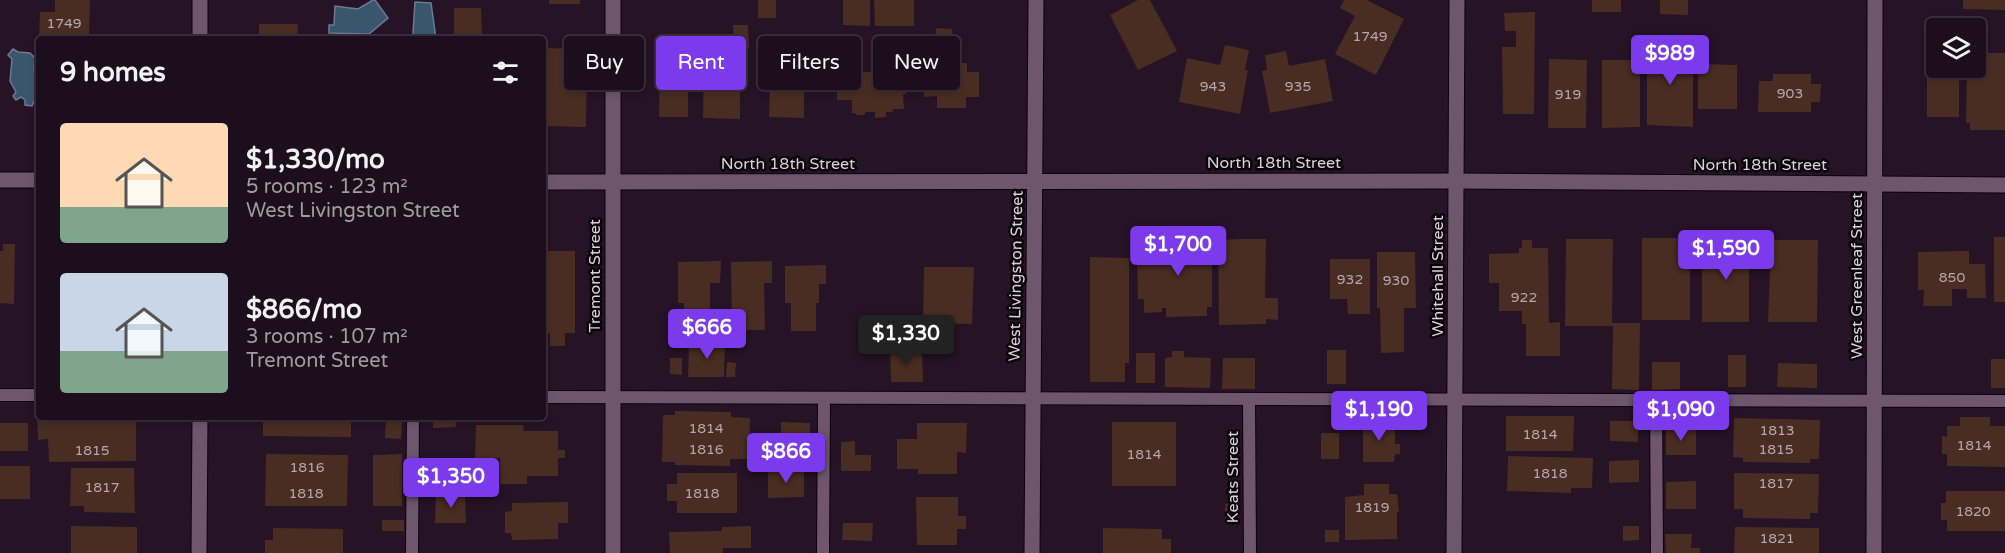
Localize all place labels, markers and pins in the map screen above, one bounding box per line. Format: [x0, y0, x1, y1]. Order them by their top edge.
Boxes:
pin: $989 [1634, 35, 1706, 86]
pin: $1,700 [1129, 226, 1227, 277]
pin: $1,590 [1677, 230, 1775, 281]
pin: $666 [671, 309, 743, 360]
pin: $1,330 [857, 315, 955, 366]
pin: $1,190 [1330, 391, 1428, 442]
pin: $1,090 [1632, 391, 1730, 442]
pin: $866 [750, 433, 822, 484]
pin: $1,350 [402, 458, 500, 509]

